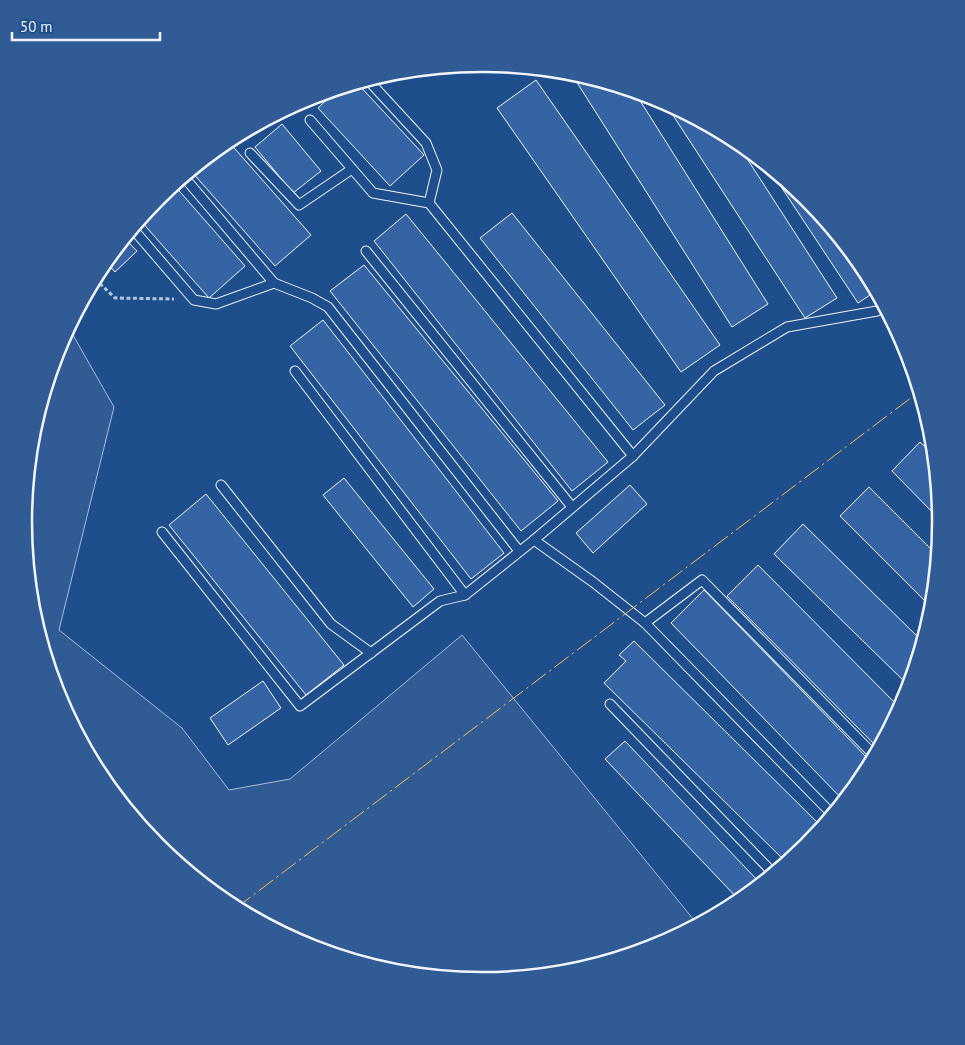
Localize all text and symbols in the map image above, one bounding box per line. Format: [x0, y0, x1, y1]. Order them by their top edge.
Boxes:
scale bar [12, 10, 160, 42]
text: 50 m [20, 17, 53, 36]

